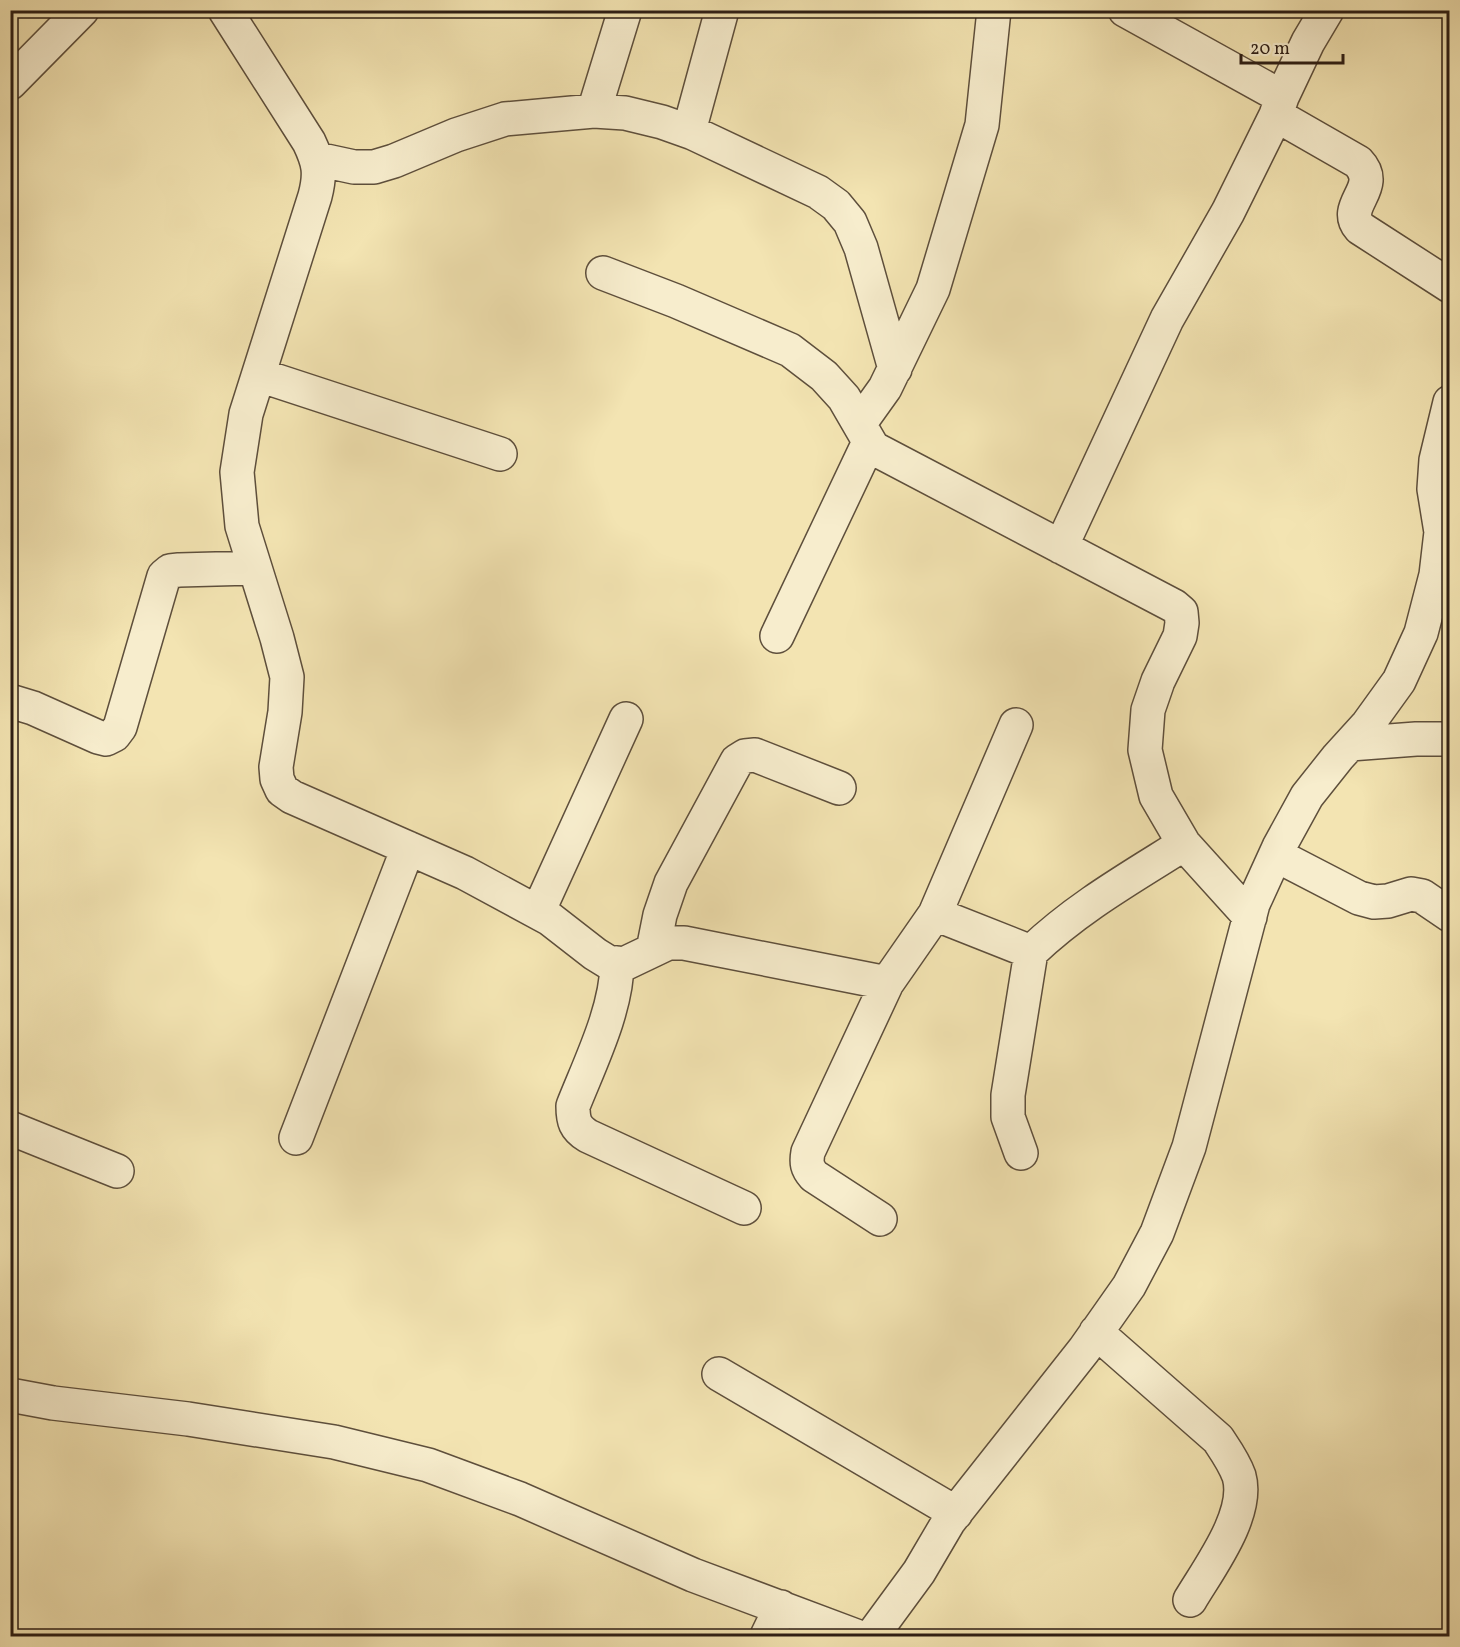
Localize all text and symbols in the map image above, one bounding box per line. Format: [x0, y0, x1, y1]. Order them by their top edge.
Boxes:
scale bar [1241, 27, 1343, 65]
text: 20 m [1250, 37, 1290, 62]

